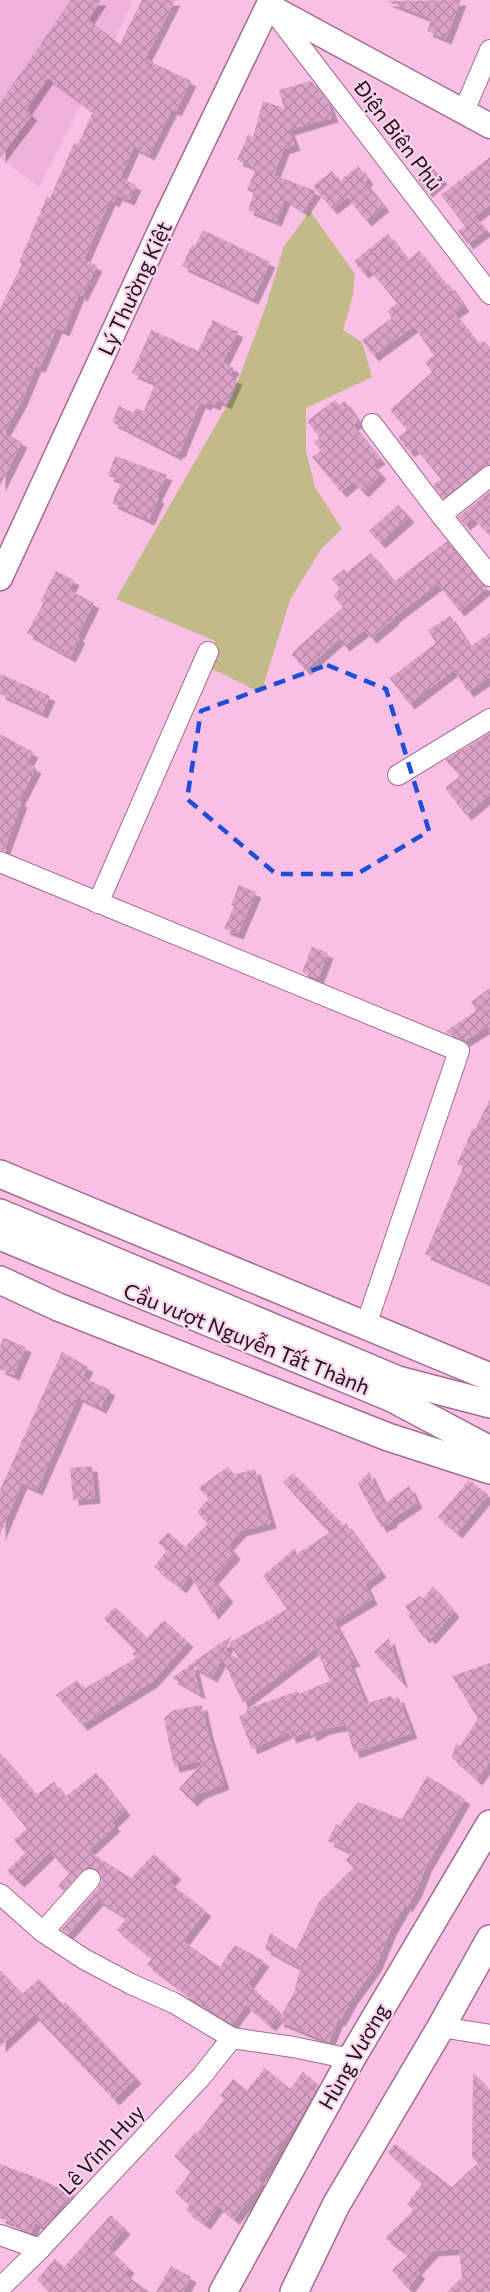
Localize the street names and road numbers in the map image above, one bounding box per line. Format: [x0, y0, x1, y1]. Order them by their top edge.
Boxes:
street label: Điện Biên Phủ [349, 74, 448, 195]
street label: Lý Thường Kiệt [92, 217, 176, 359]
street label: Cầu vượt Nguyễn Tất Thành [120, 1276, 374, 1399]
street label: Hùng Vương [313, 1999, 393, 2113]
street label: Lê Vĩnh Huy [53, 2099, 149, 2199]

